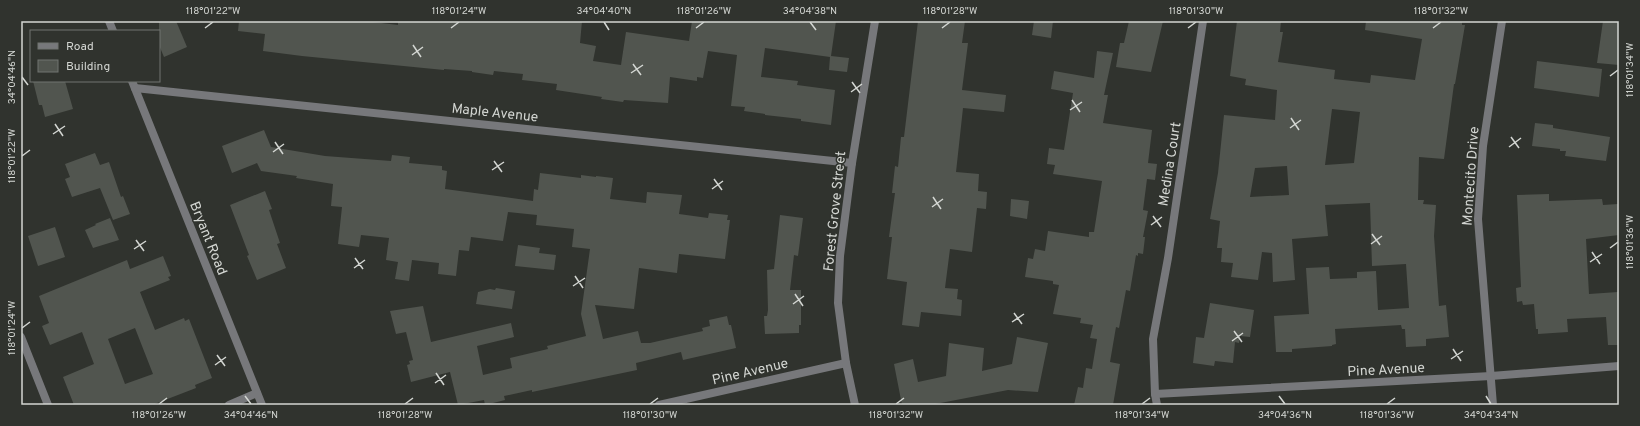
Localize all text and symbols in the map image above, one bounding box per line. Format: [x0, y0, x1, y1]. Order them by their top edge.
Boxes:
text: 118°01'22"W [186, 5, 240, 18]
text: 118°01'24"W [432, 5, 486, 18]
text: 34°04'40"N [577, 5, 631, 18]
text: 118°01'26"W [677, 5, 731, 18]
text: 34°04'38"N [783, 5, 837, 18]
text: 118°01'28"W [923, 5, 977, 18]
text: 118°01'30"W [1169, 5, 1223, 18]
text: 118°01'32"W [1414, 5, 1468, 18]
legend [30, 30, 160, 82]
text: Road [66, 39, 94, 55]
text: 118°01'34"W [1624, 43, 1637, 97]
text: 34°04'46"N [6, 50, 19, 104]
text: Building [66, 59, 110, 75]
street label: Maple Avenue [451, 100, 539, 126]
street label: Medina Court [1155, 121, 1186, 208]
street label: Montecito Drive [1460, 126, 1483, 226]
text: 118°01'22"W [6, 129, 19, 183]
street label: Forest Grove Street [821, 150, 850, 272]
street label: Bryant Road [185, 199, 230, 278]
text: 118°01'36"W [1624, 215, 1637, 269]
text: 118°01'24"W [6, 301, 19, 355]
street label: Pine Avenue [711, 355, 790, 389]
street label: Pine Avenue [1347, 360, 1425, 381]
text: 118°01'26"W [132, 409, 186, 422]
text: 34°04'46"N [224, 409, 278, 422]
text: 118°01'28"W [378, 409, 432, 422]
text: 118°01'30"W [623, 409, 677, 422]
text: 118°01'32"W [869, 409, 923, 422]
text: 118°01'34"W [1115, 409, 1169, 422]
text: 34°04'36"N [1258, 409, 1312, 422]
text: 118°01'36"W [1360, 409, 1414, 422]
text: 34°04'34"N [1464, 409, 1518, 422]

